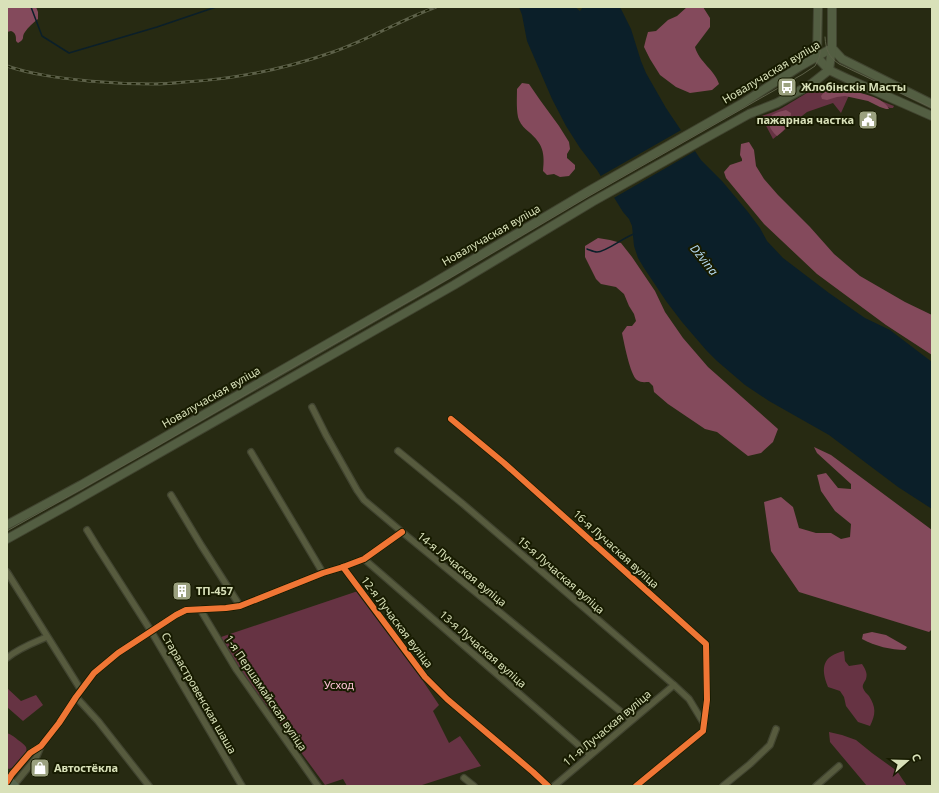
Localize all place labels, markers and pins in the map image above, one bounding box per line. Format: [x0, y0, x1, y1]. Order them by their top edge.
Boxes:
bus stop icon: Жлобінскія Масты [776, 76, 798, 98]
place label: Жлобінскія Масты [801, 79, 906, 94]
public building icon: пажарная частка [857, 109, 879, 131]
place label: пажарная частка [756, 112, 854, 127]
building icon: ТП-457 [171, 580, 193, 602]
place label: ТП-457 [196, 583, 233, 598]
shop icon: Автостёкла [29, 757, 51, 779]
place label: Автостёкла [54, 760, 118, 775]

